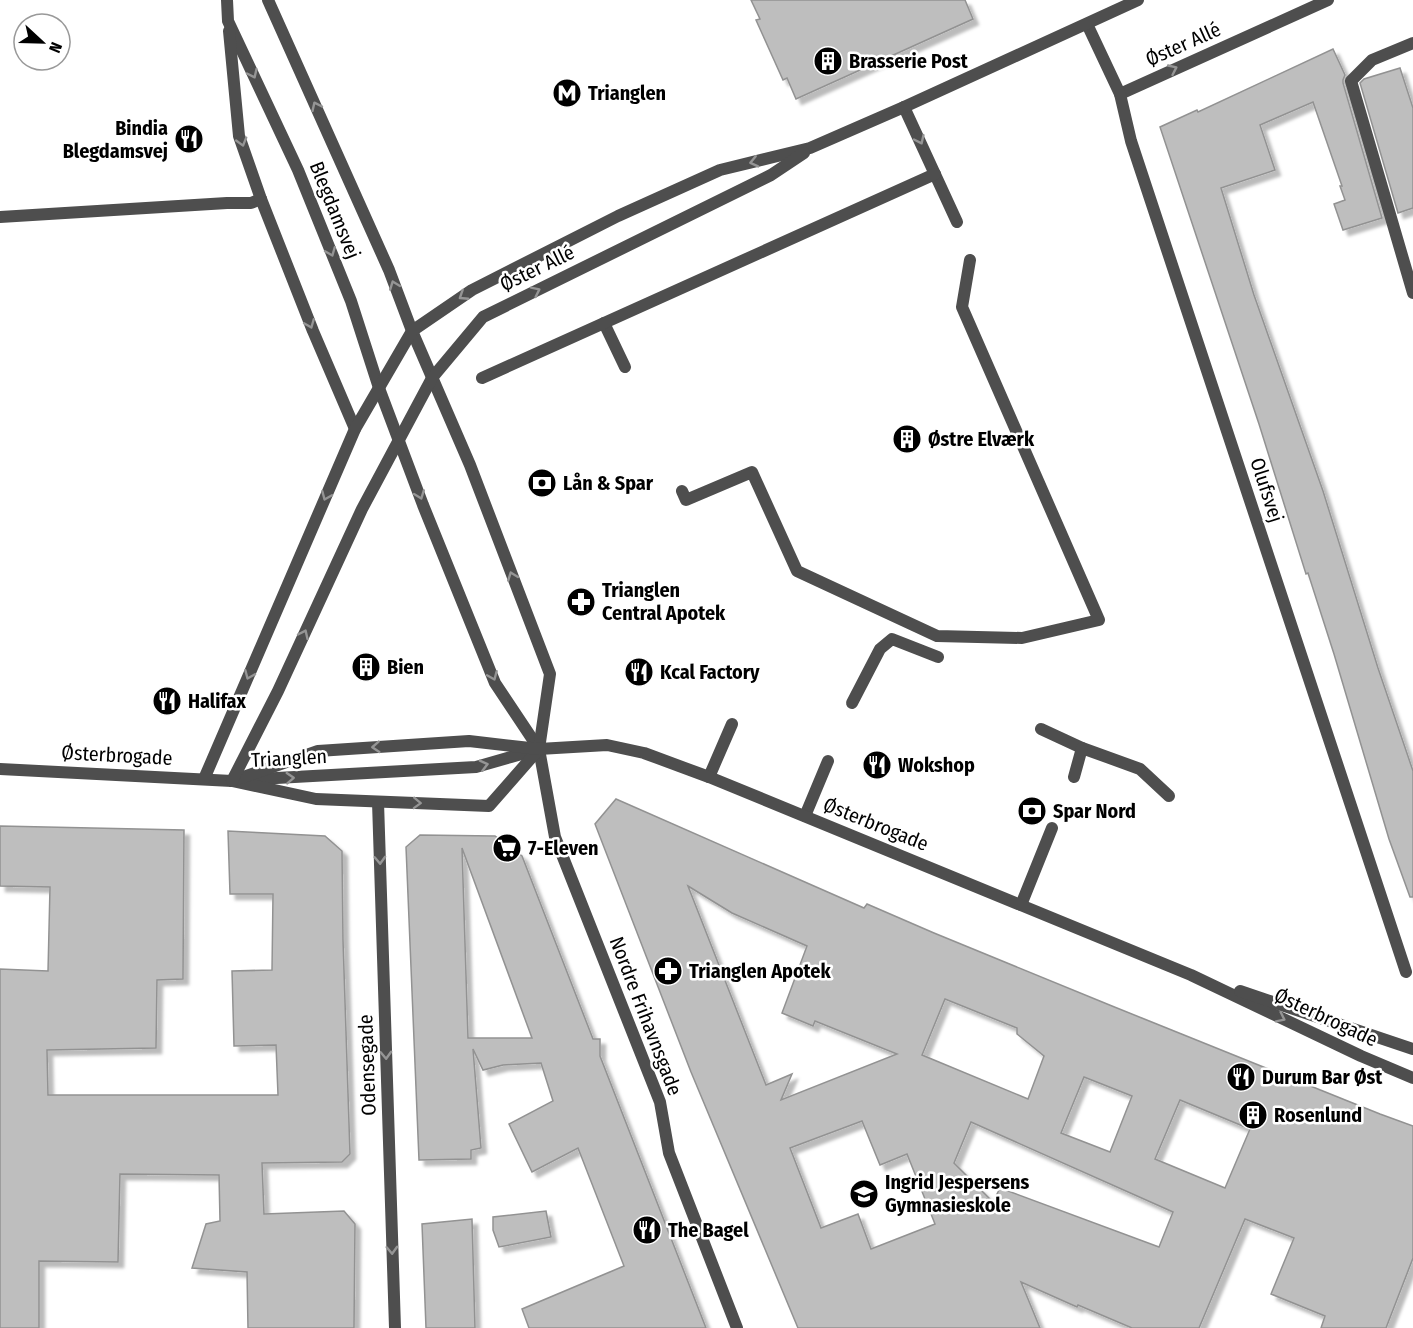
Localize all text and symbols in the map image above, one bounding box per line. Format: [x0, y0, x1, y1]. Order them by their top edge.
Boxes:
north arrow [12, 12, 72, 72]
street label: Øster Allé [1142, 17, 1224, 71]
text: N [45, 39, 66, 55]
building icon: Brasserie Post [812, 45, 844, 77]
place label: Brasserie Post [849, 49, 969, 73]
one-way arrow [1167, 65, 1178, 77]
one-way arrow [245, 67, 257, 78]
metro station icon: Trianglen [551, 77, 583, 109]
place label: Trianglen [588, 81, 666, 105]
one-way arrow [311, 102, 323, 113]
place label: Bindia Blegdamsvej [63, 116, 168, 163]
restaurant icon: Bindia Blegdamsvej [173, 123, 205, 155]
one-way arrow [913, 134, 925, 145]
one-way arrow [235, 136, 247, 147]
one-way arrow [749, 155, 759, 168]
street label: Blegdamsvej [305, 158, 365, 262]
street label: Øster Allé [496, 240, 578, 296]
one-way arrow [324, 246, 336, 257]
one-way arrow [389, 280, 402, 290]
one-way arrow [529, 286, 540, 298]
one-way arrow [459, 289, 469, 301]
one-way arrow [303, 318, 315, 329]
building icon: Østre Elværk [891, 423, 923, 455]
place label: Østre Elværk [928, 427, 1035, 451]
street label: Olufsvej [1245, 455, 1289, 525]
bank icon: Lån & Spar [526, 467, 558, 499]
place label: Lån & Spar [563, 471, 654, 495]
one-way arrow [321, 489, 333, 500]
one-way arrow [412, 489, 425, 500]
one-way arrow [507, 572, 520, 582]
place label: Trianglen Central Apotek [602, 578, 726, 625]
pharmacy icon: Trianglen Central Apotek [565, 586, 597, 618]
one-way arrow [297, 630, 309, 641]
building icon: Bien [350, 651, 382, 683]
place label: Bien [387, 655, 424, 679]
restaurant icon: Kcal Factory [623, 656, 655, 688]
place label: Kcal Factory [660, 660, 760, 684]
one-way arrow [244, 668, 256, 679]
one-way arrow [485, 669, 497, 680]
restaurant icon: Halifax [151, 685, 183, 717]
place label: Halifax [188, 689, 246, 713]
street label: Østerbrogade [61, 740, 173, 770]
one-way arrow [371, 740, 380, 753]
street label: Trianglen [250, 744, 328, 772]
restaurant icon: Wokshop [861, 749, 893, 781]
place label: Wokshop [898, 753, 975, 777]
one-way arrow [479, 759, 489, 772]
one-way arrow [285, 771, 294, 784]
street label: Østerbrogade [820, 792, 932, 856]
bank icon: Spar Nord [1016, 795, 1048, 827]
one-way arrow [412, 797, 421, 810]
place label: Spar Nord [1053, 799, 1136, 823]
supermarket icon: 7-Eleven [491, 832, 523, 864]
place label: 7-Eleven [528, 836, 599, 860]
one-way arrow [373, 855, 386, 864]
street label: Nordre Frihavnsgade [605, 933, 687, 1099]
pharmacy icon: Trianglen Apotek [652, 955, 684, 987]
place label: Trianglen Apotek [689, 959, 831, 983]
street label: Østerbrogade [1271, 983, 1381, 1051]
one-way arrow [1275, 1011, 1286, 1023]
street label: Odensegade [353, 1014, 381, 1116]
one-way arrow [380, 1050, 392, 1059]
restaurant icon: Durum Bar Øst [1225, 1061, 1257, 1093]
place label: Durum Bar Øst [1262, 1065, 1383, 1089]
building icon: Rosenlund [1237, 1099, 1269, 1131]
place label: Rosenlund [1274, 1103, 1362, 1127]
place label: Ingrid Jespersens Gymnasieskole [885, 1170, 1030, 1217]
school or university icon: Ingrid Jespersens Gymnasieskole [848, 1178, 880, 1210]
restaurant icon: The Bagel [631, 1214, 663, 1246]
place label: The Bagel [668, 1218, 749, 1242]
one-way arrow [386, 1245, 399, 1254]

